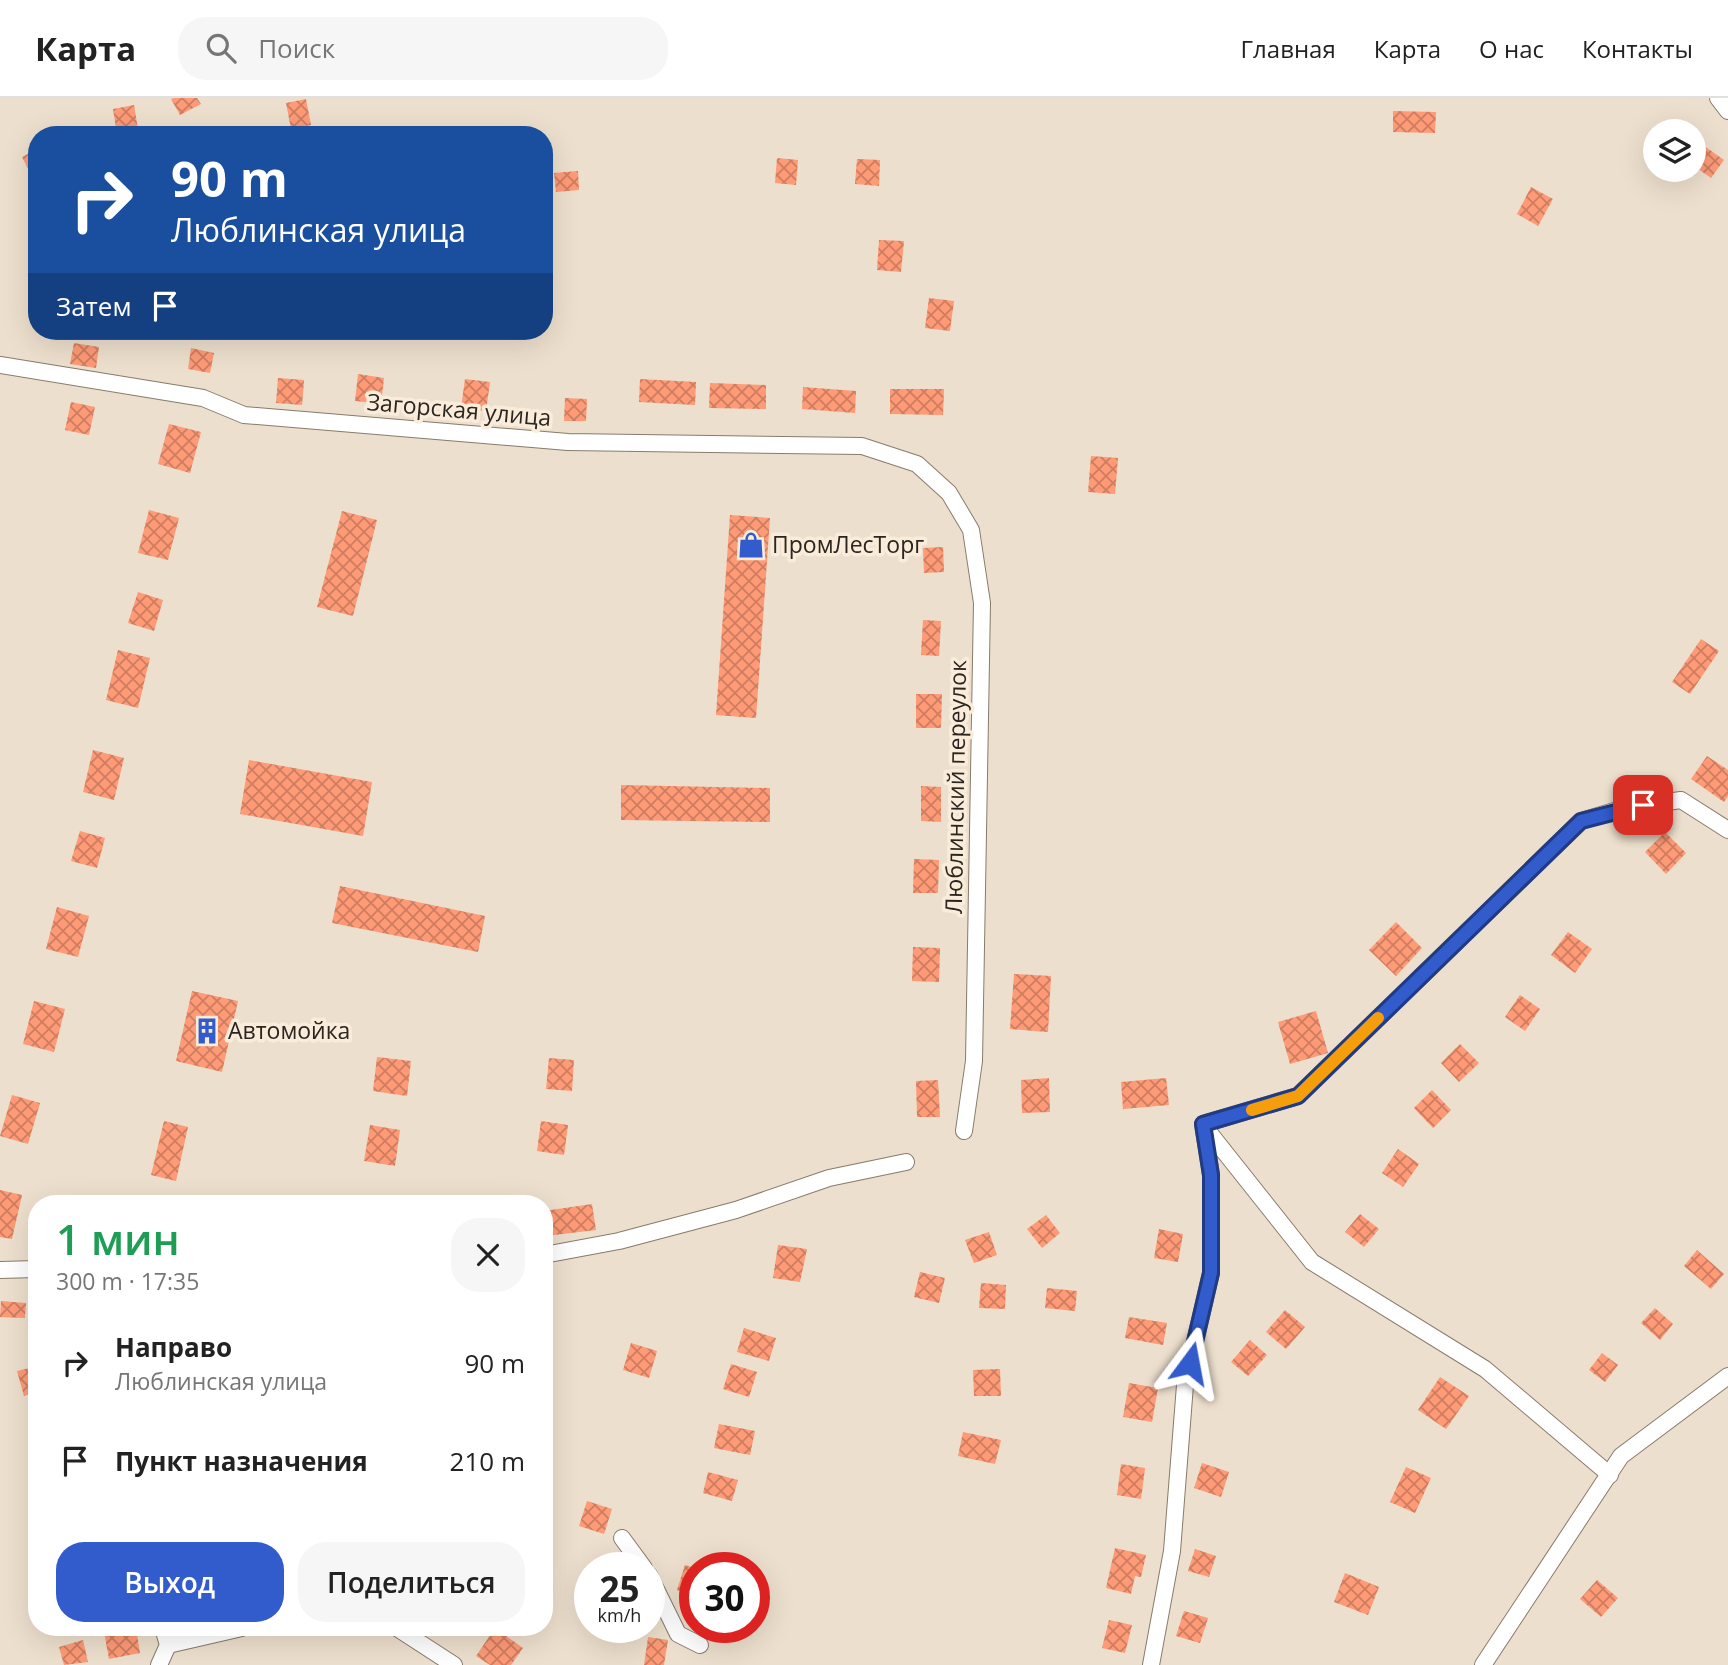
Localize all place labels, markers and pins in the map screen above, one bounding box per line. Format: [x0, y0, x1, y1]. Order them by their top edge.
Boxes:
place label: ПромЛесТорг [772, 528, 924, 560]
shop icon: ПромЛесТорг [736, 530, 766, 560]
pin [1613, 775, 1673, 835]
place label: Автомойка [228, 1014, 350, 1046]
building icon: Автомойка [192, 1016, 222, 1046]

